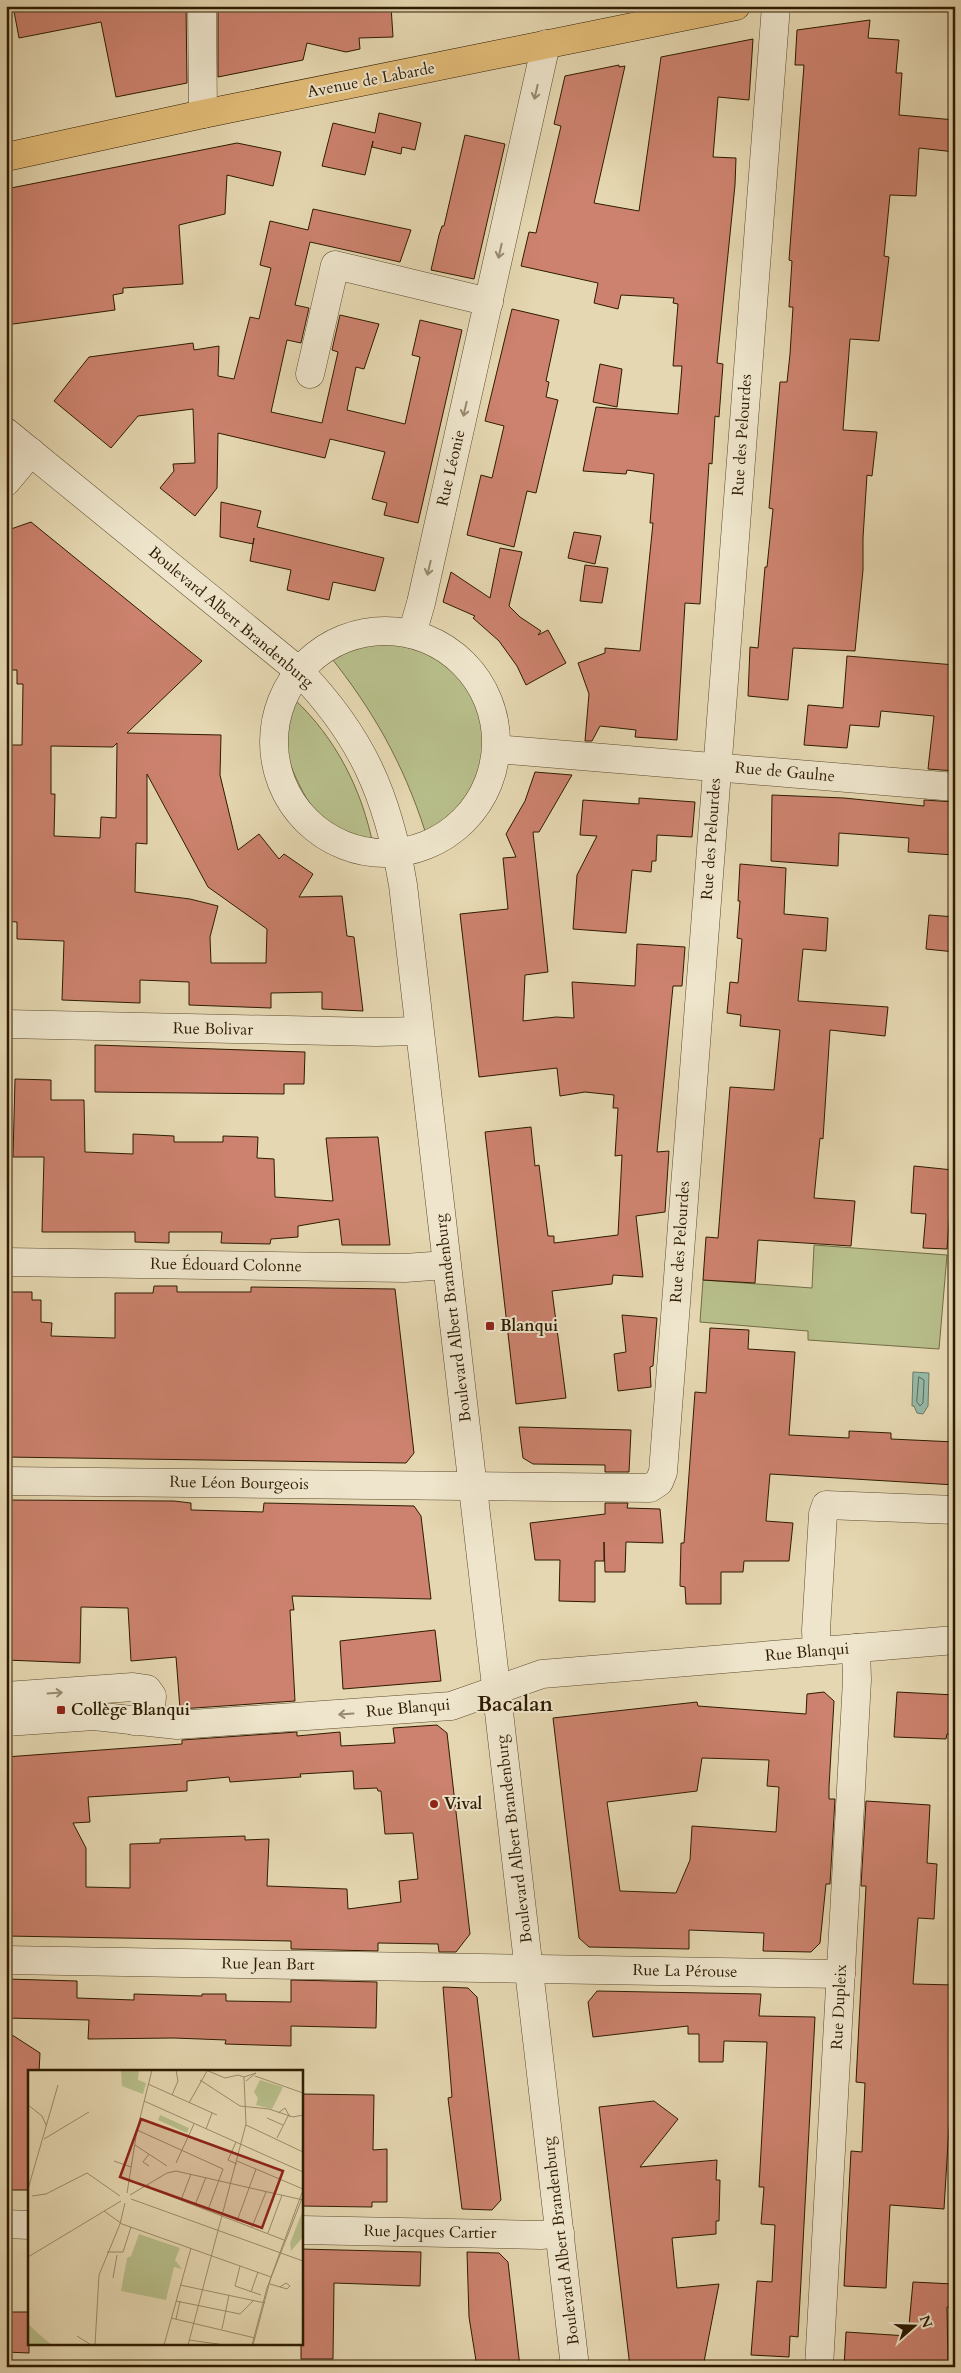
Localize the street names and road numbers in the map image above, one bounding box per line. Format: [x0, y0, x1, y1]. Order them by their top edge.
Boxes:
street label: Avenue de Labarde [305, 57, 437, 103]
street label: Rue des Pelourdes [727, 373, 757, 497]
street label: Rue Léonie [432, 428, 470, 508]
street label: Boulevard Albert Brandenburg [144, 541, 318, 693]
street label: Rue de Gaulne [734, 757, 836, 787]
street label: Rue des Pelourdes [696, 777, 726, 901]
street label: Rue Bolivar [173, 1017, 254, 1041]
street label: Rue des Pelourdes [665, 1180, 695, 1304]
street label: Boulevard Albert Brandenburg [429, 1213, 477, 1423]
street label: Rue Édouard Colonne [150, 1253, 302, 1277]
street label: Rue Léon Bourgeois [169, 1471, 309, 1495]
street label: Rue Blanqui [764, 1637, 850, 1667]
street label: Rue Blanqui [365, 1693, 451, 1723]
street label: Boulevard Albert Brandenburg [490, 1734, 538, 1944]
street label: Rue Jean Bart [221, 1952, 315, 1976]
street label: Rue La Pérouse [632, 1959, 738, 1983]
street label: Rue Dupleix [826, 1964, 852, 2050]
street label: Boulevard Albert Brandenburg [537, 2136, 585, 2346]
street label: Rue Jacques Cartier [363, 2220, 497, 2244]

